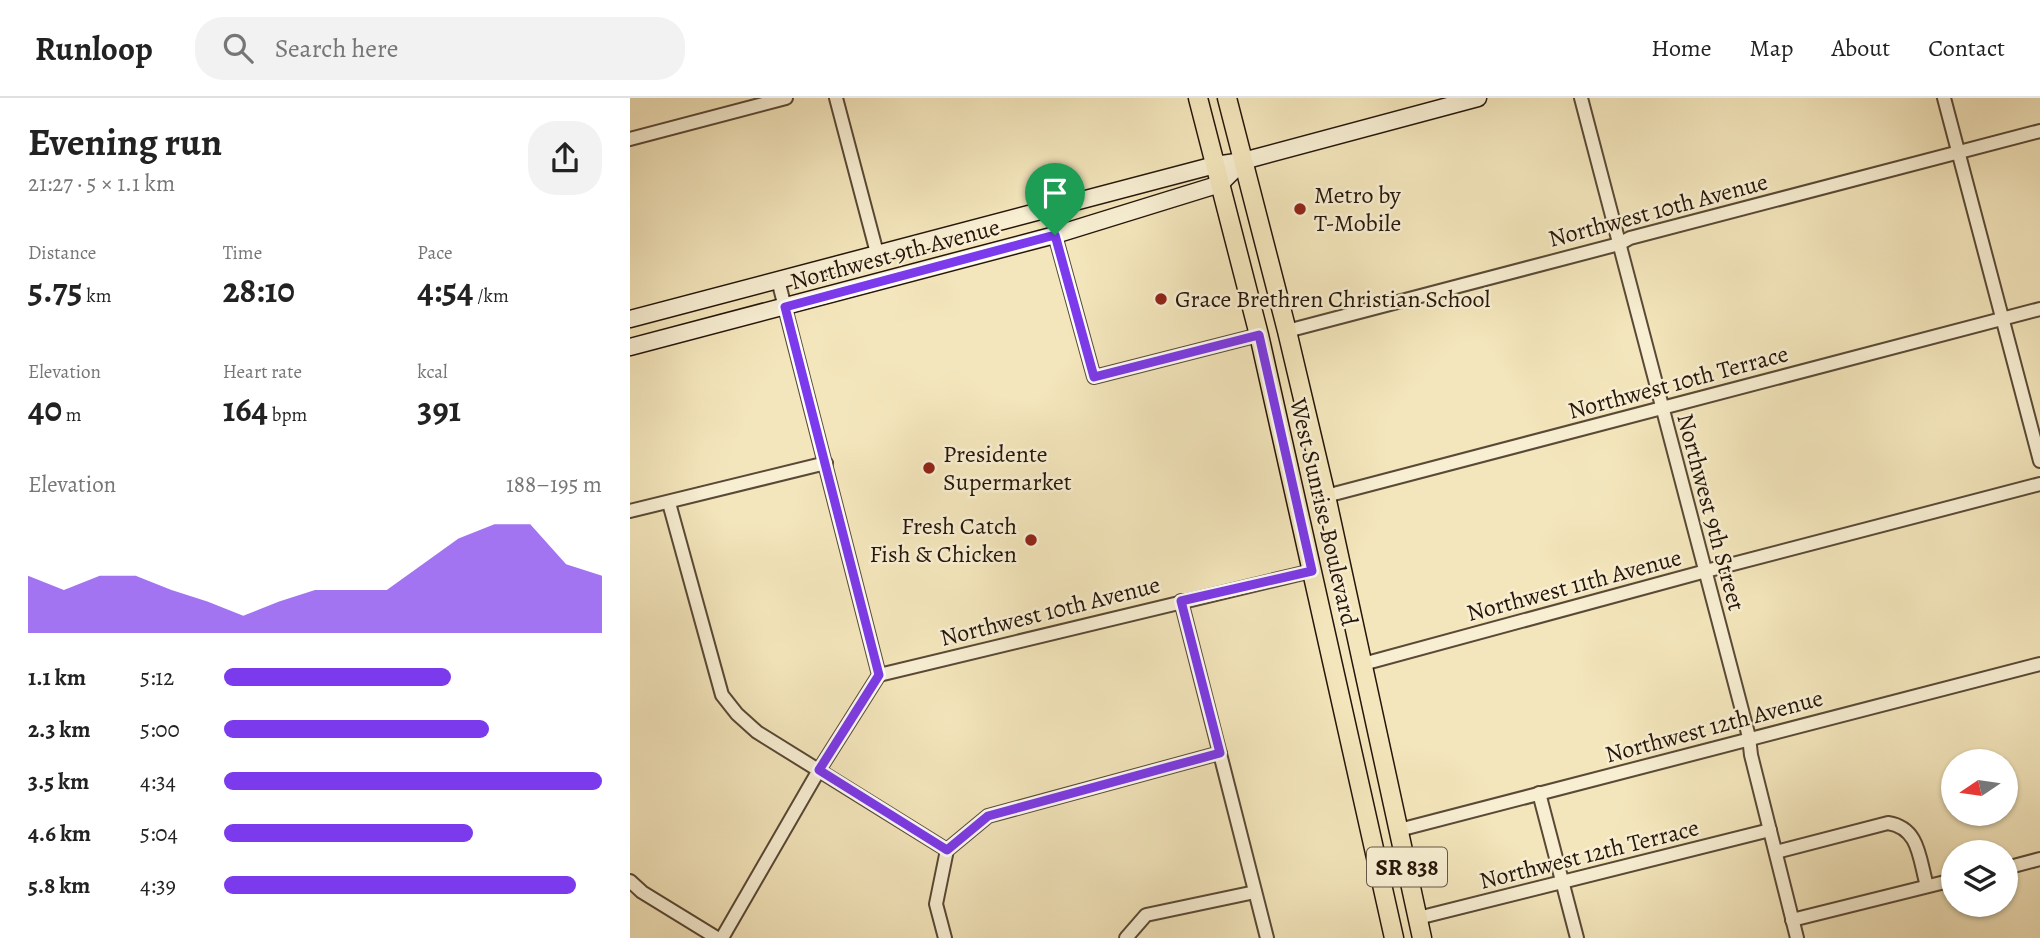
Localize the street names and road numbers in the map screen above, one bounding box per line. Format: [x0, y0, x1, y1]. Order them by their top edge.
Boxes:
street label: Northwest 10th Avenue [1545, 165, 1771, 255]
street label: Northwest 9th Avenue [787, 211, 1003, 297]
street label: Northwest 10th Terrace [1564, 337, 1792, 427]
street label: West Sunrise Boulevard [1282, 394, 1366, 629]
street label: Northwest 9th Street [1669, 410, 1753, 614]
street label: Northwest 11th Avenue [1463, 541, 1685, 629]
street label: Northwest 10th Avenue [937, 568, 1163, 654]
street label: Northwest 12th Avenue [1601, 682, 1827, 770]
street label: Northwest 12th Terrace [1476, 811, 1702, 897]
road number: SR 838 [1367, 848, 1447, 887]

